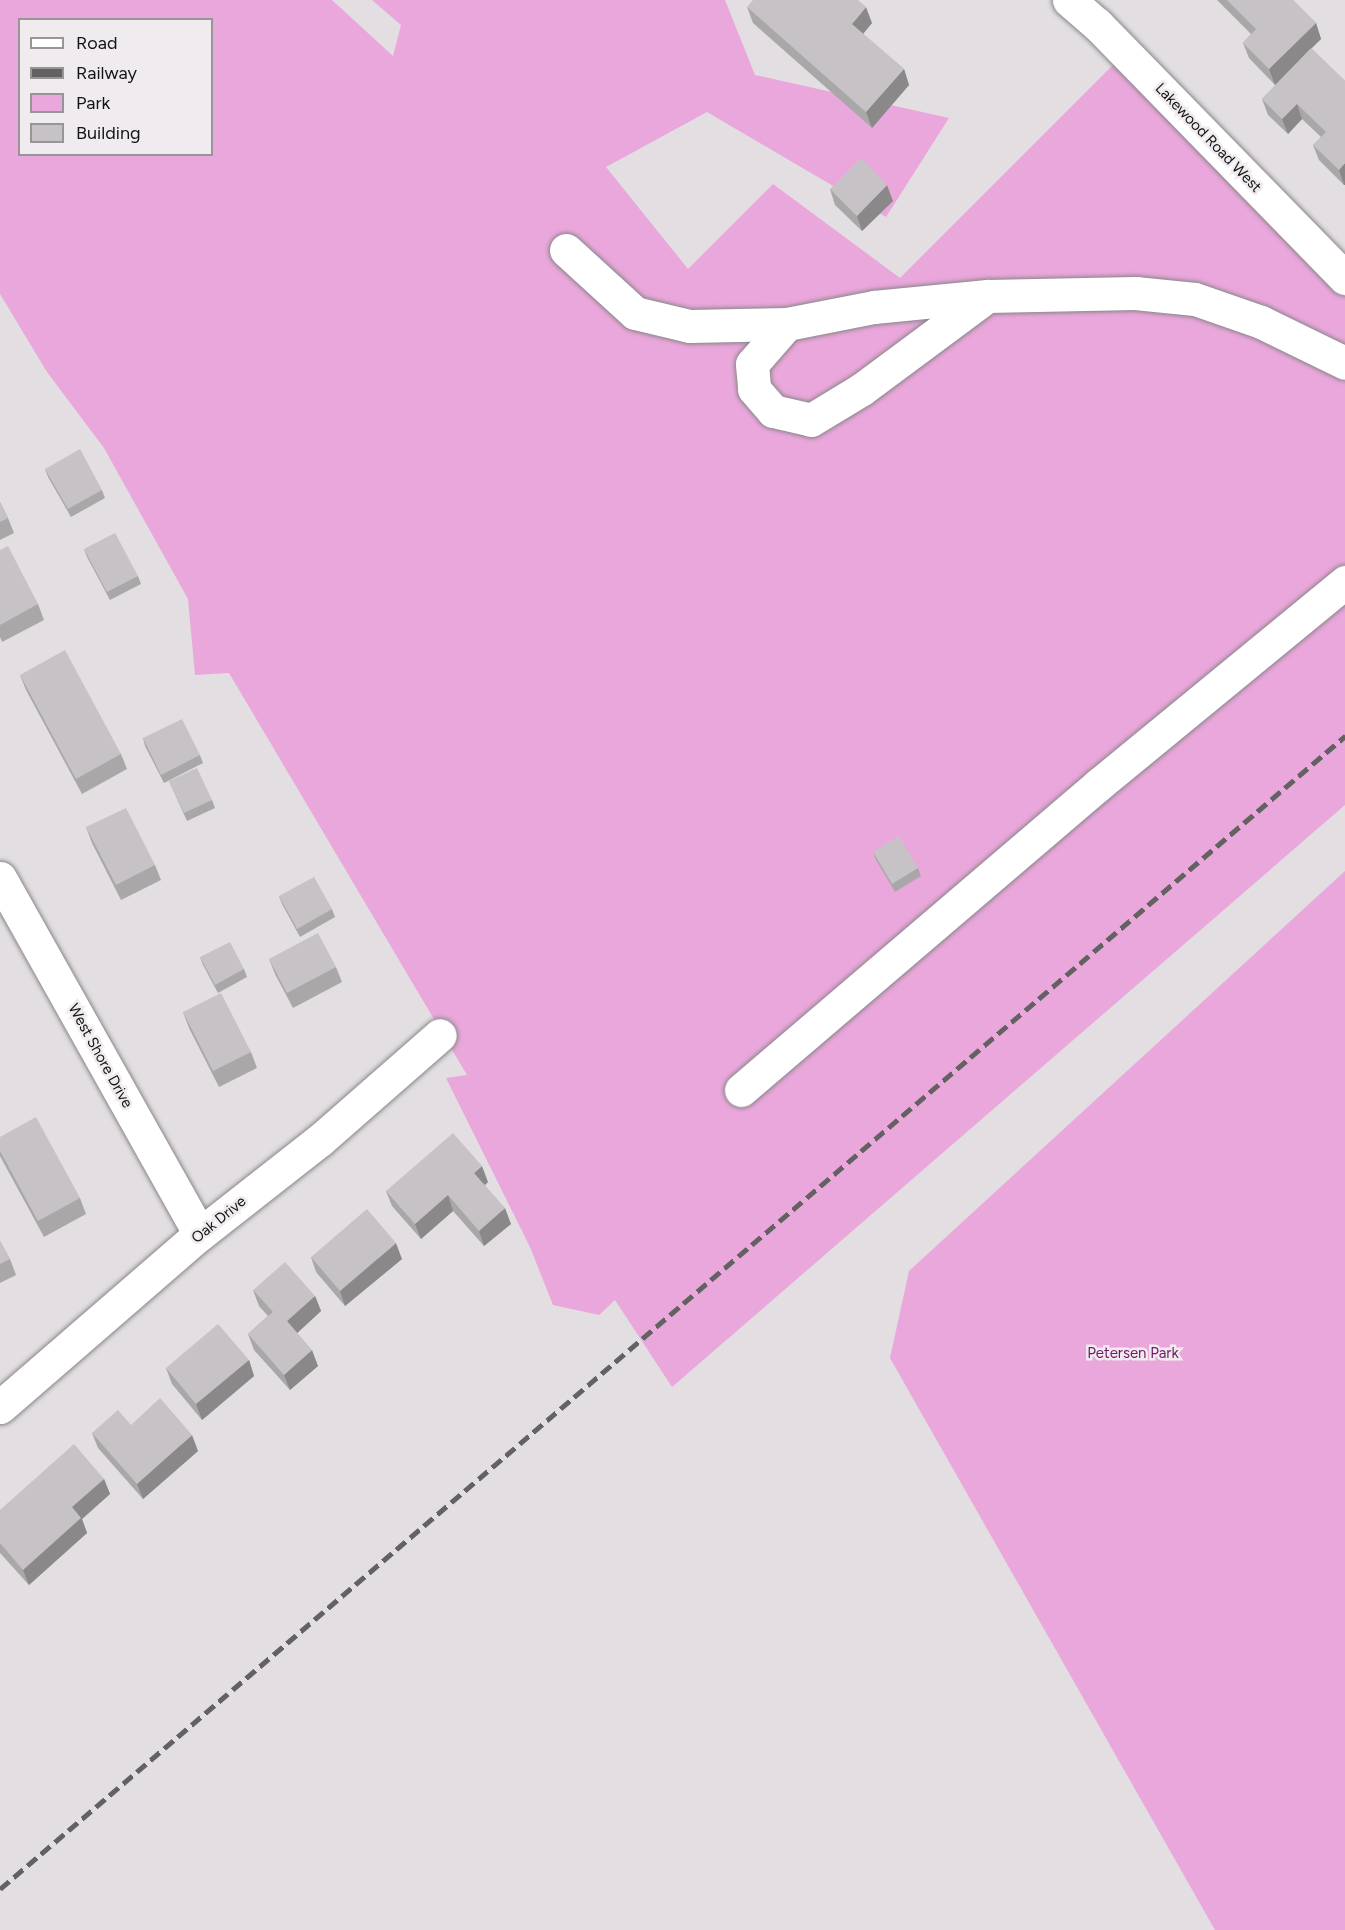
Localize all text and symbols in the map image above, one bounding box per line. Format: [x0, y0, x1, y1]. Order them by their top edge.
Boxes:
legend [18, 18, 213, 156]
text: Road [76, 32, 117, 54]
text: Railway [76, 62, 137, 84]
street label: Lakewood Road West [1151, 80, 1265, 196]
text: Park [76, 92, 110, 114]
text: Building [76, 122, 141, 144]
street label: West Shore Drive [64, 1001, 136, 1111]
street label: Oak Drive [188, 1193, 250, 1247]
park label: Petersen Park [1087, 1345, 1179, 1363]

